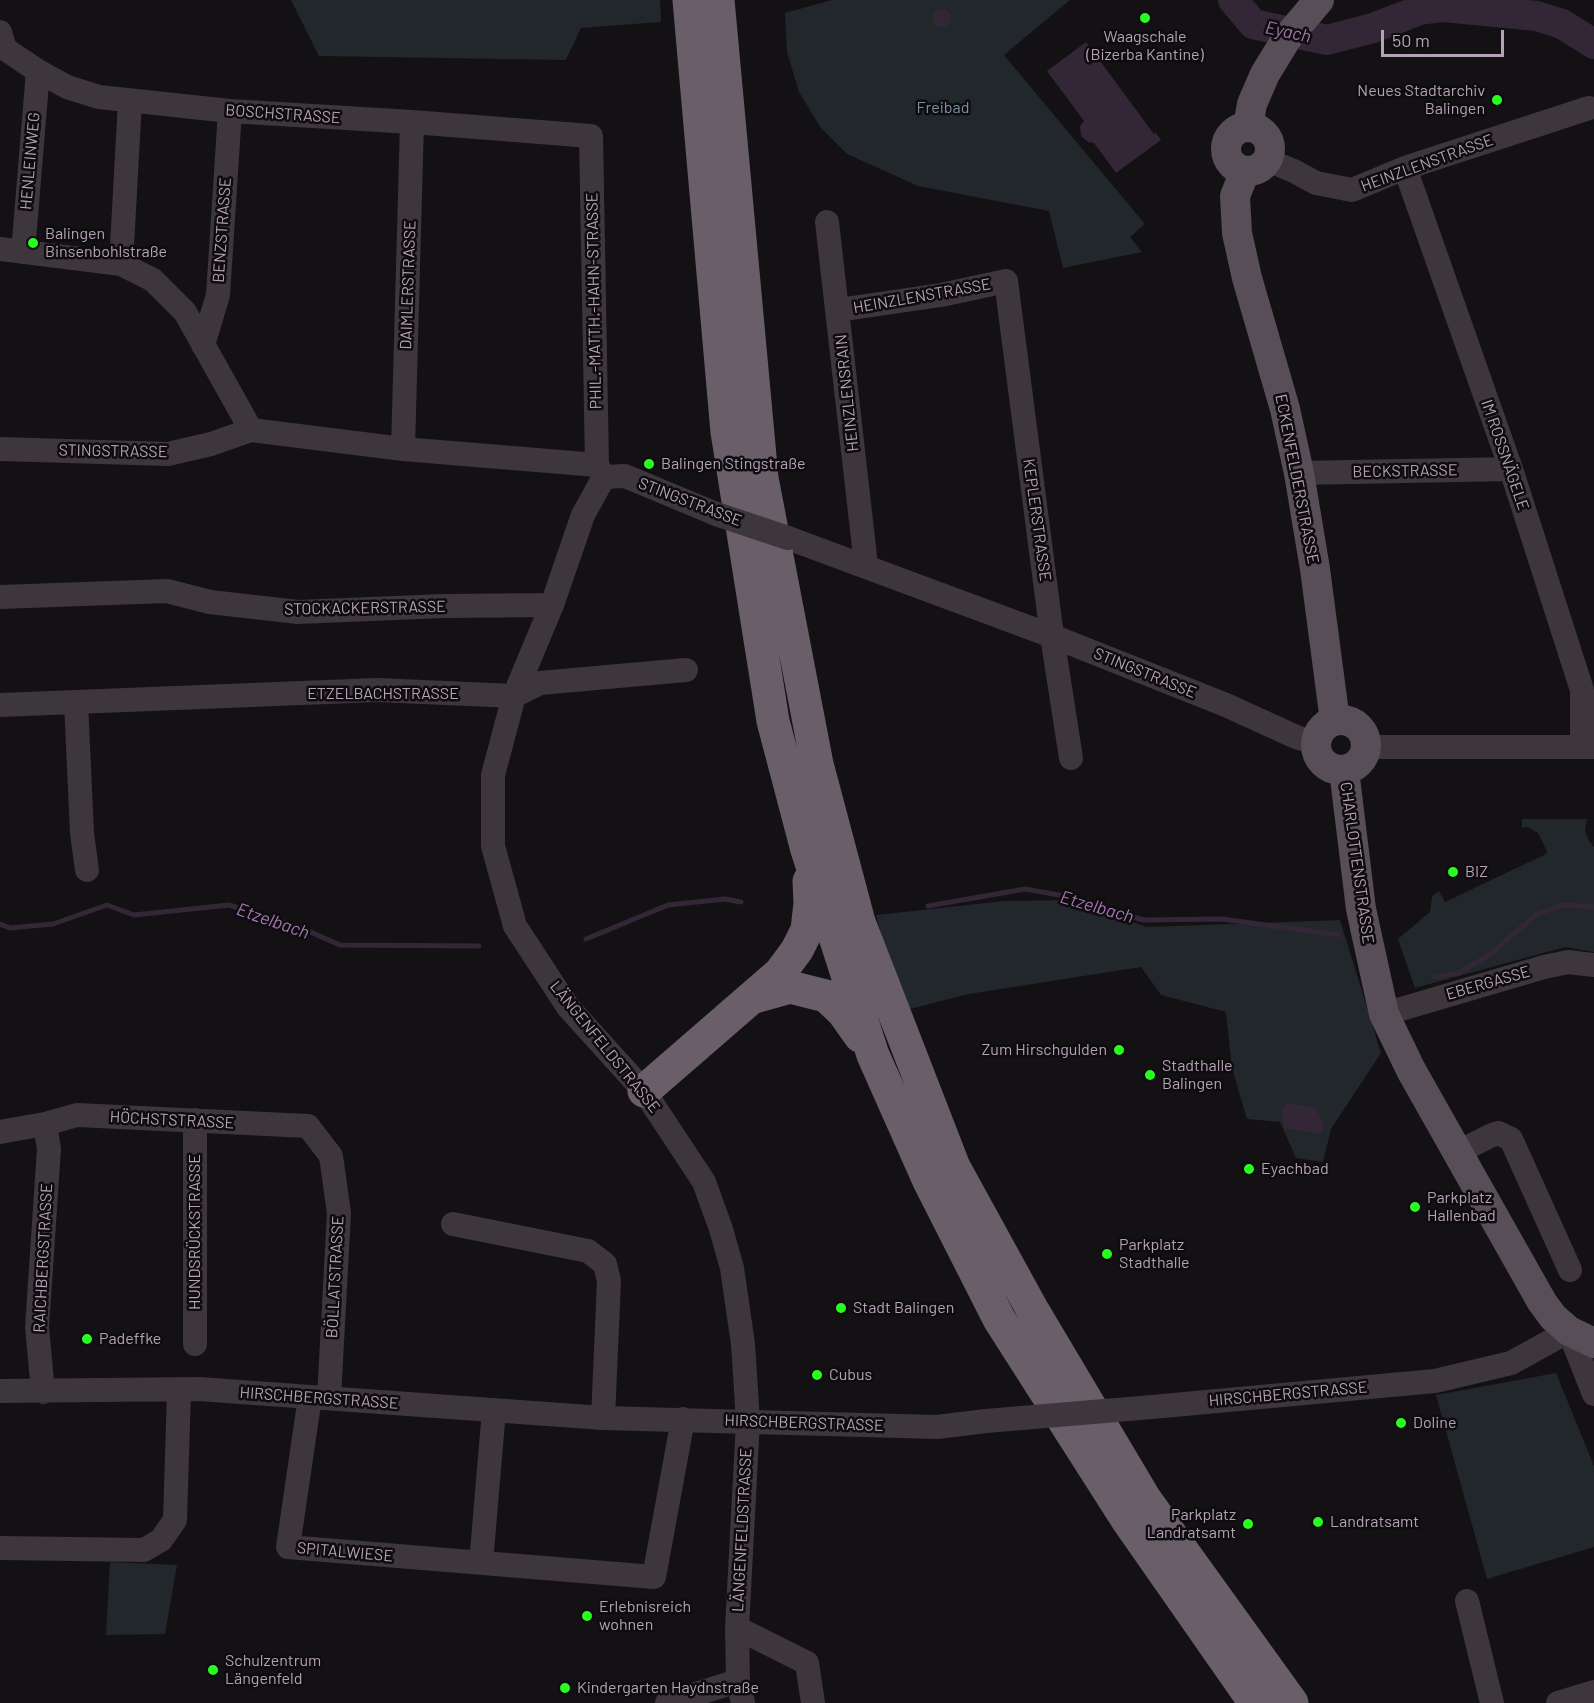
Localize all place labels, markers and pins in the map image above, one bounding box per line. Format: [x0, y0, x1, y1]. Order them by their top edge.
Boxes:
marker: Waagschale (Bizerba Kantine) [1138, 11, 1152, 25]
place label: Waagschale (Bizerba Kantine) [1086, 27, 1204, 65]
place label: Neues Stadtarchiv Balingen [1357, 81, 1485, 119]
marker: Neues Stadtarchiv Balingen [1490, 93, 1504, 107]
place label: Balingen Binsenbohlstraße [45, 224, 167, 262]
marker: Balingen Binsenbohlstraße [26, 236, 40, 250]
place label: Balingen Stingstraße [661, 454, 806, 474]
marker: Balingen Stingstraße [642, 457, 656, 471]
place label: BIZ [1465, 862, 1488, 882]
marker: BIZ [1446, 865, 1460, 879]
place label: Zum Hirschgulden [982, 1040, 1107, 1060]
marker: Zum Hirschgulden [1112, 1043, 1126, 1057]
place label: Stadthalle Balingen [1162, 1056, 1233, 1094]
marker: Stadthalle Balingen [1143, 1068, 1157, 1082]
place label: Eyachbad [1261, 1159, 1329, 1179]
marker: Eyachbad [1242, 1162, 1256, 1176]
place label: Parkplatz Hallenbad [1427, 1188, 1496, 1226]
marker: Parkplatz Hallenbad [1408, 1200, 1422, 1214]
place label: Parkplatz Stadthalle [1119, 1235, 1190, 1273]
marker: Parkplatz Stadthalle [1100, 1247, 1114, 1261]
place label: Stadt Balingen [853, 1298, 954, 1318]
marker: Stadt Balingen [834, 1301, 848, 1315]
place label: Padeffke [99, 1329, 161, 1349]
marker: Padeffke [80, 1332, 94, 1346]
place label: Cubus [829, 1365, 872, 1385]
marker: Cubus [810, 1368, 824, 1382]
place label: Doline [1413, 1413, 1456, 1433]
marker: Doline [1394, 1416, 1408, 1430]
place label: Parkplatz Landratsamt [1147, 1505, 1236, 1543]
place label: Landratsamt [1330, 1512, 1419, 1532]
marker: Landratsamt [1311, 1515, 1325, 1529]
marker: Parkplatz Landratsamt [1241, 1517, 1255, 1531]
place label: Erlebnisreich wohnen [599, 1597, 691, 1635]
marker: Erlebnisreich wohnen [580, 1609, 594, 1623]
place label: Schulzentrum Längenfeld [225, 1651, 321, 1689]
marker: Schulzentrum Längenfeld [206, 1663, 220, 1677]
place label: Kindergarten Haydnstraße [577, 1678, 759, 1698]
marker: Kindergarten Haydnstraße [558, 1681, 572, 1695]

